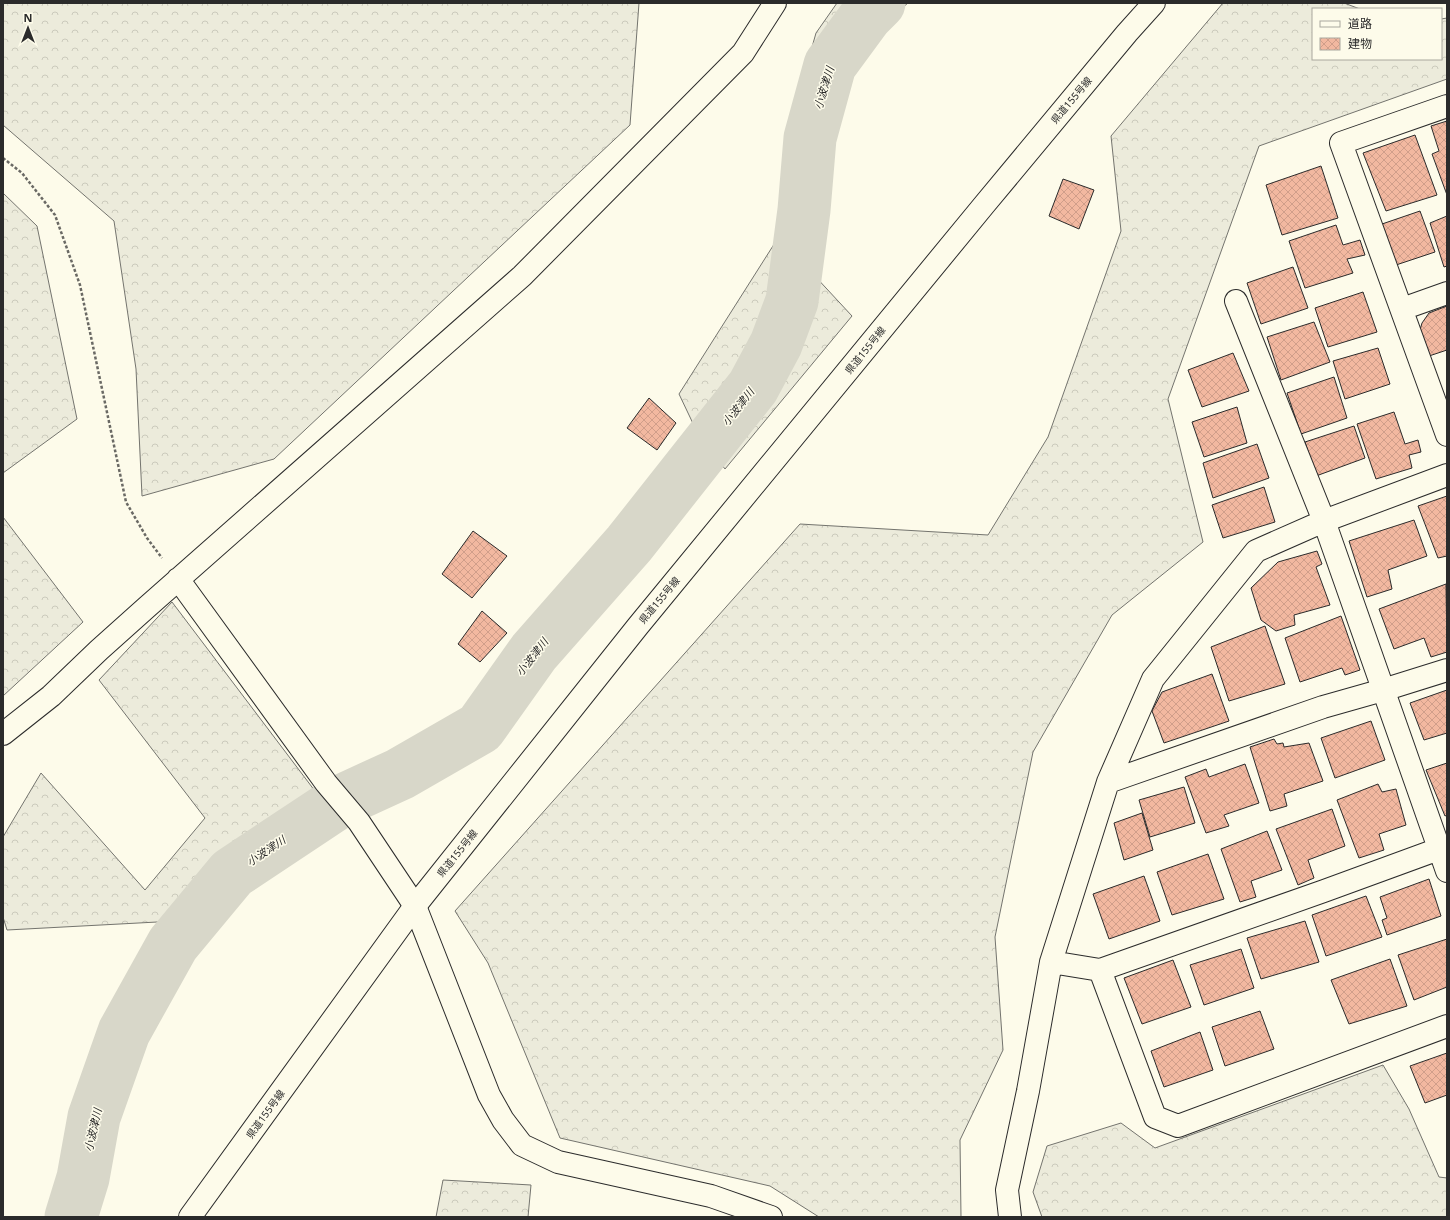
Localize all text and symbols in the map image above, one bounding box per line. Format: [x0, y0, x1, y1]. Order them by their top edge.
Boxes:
north arrow [8, 8, 48, 48]
legend [1312, 8, 1442, 60]
text: N [24, 10, 32, 25]
text: 道路 [1348, 15, 1372, 32]
text: 建物 [1348, 35, 1372, 52]
water label: 小波津川 [810, 64, 837, 111]
street label: 県道155号線 [1047, 74, 1095, 126]
street label: 県道155号線 [842, 323, 888, 377]
water label: 小波津川 [718, 384, 758, 429]
street label: 県道155号線 [635, 574, 683, 626]
water label: 小波津川 [512, 634, 552, 679]
street label: 県道155号線 [434, 826, 480, 880]
water label: 小波津川 [243, 832, 289, 869]
street label: 県道155号線 [243, 1087, 287, 1141]
water label: 小波津川 [80, 1106, 105, 1153]

